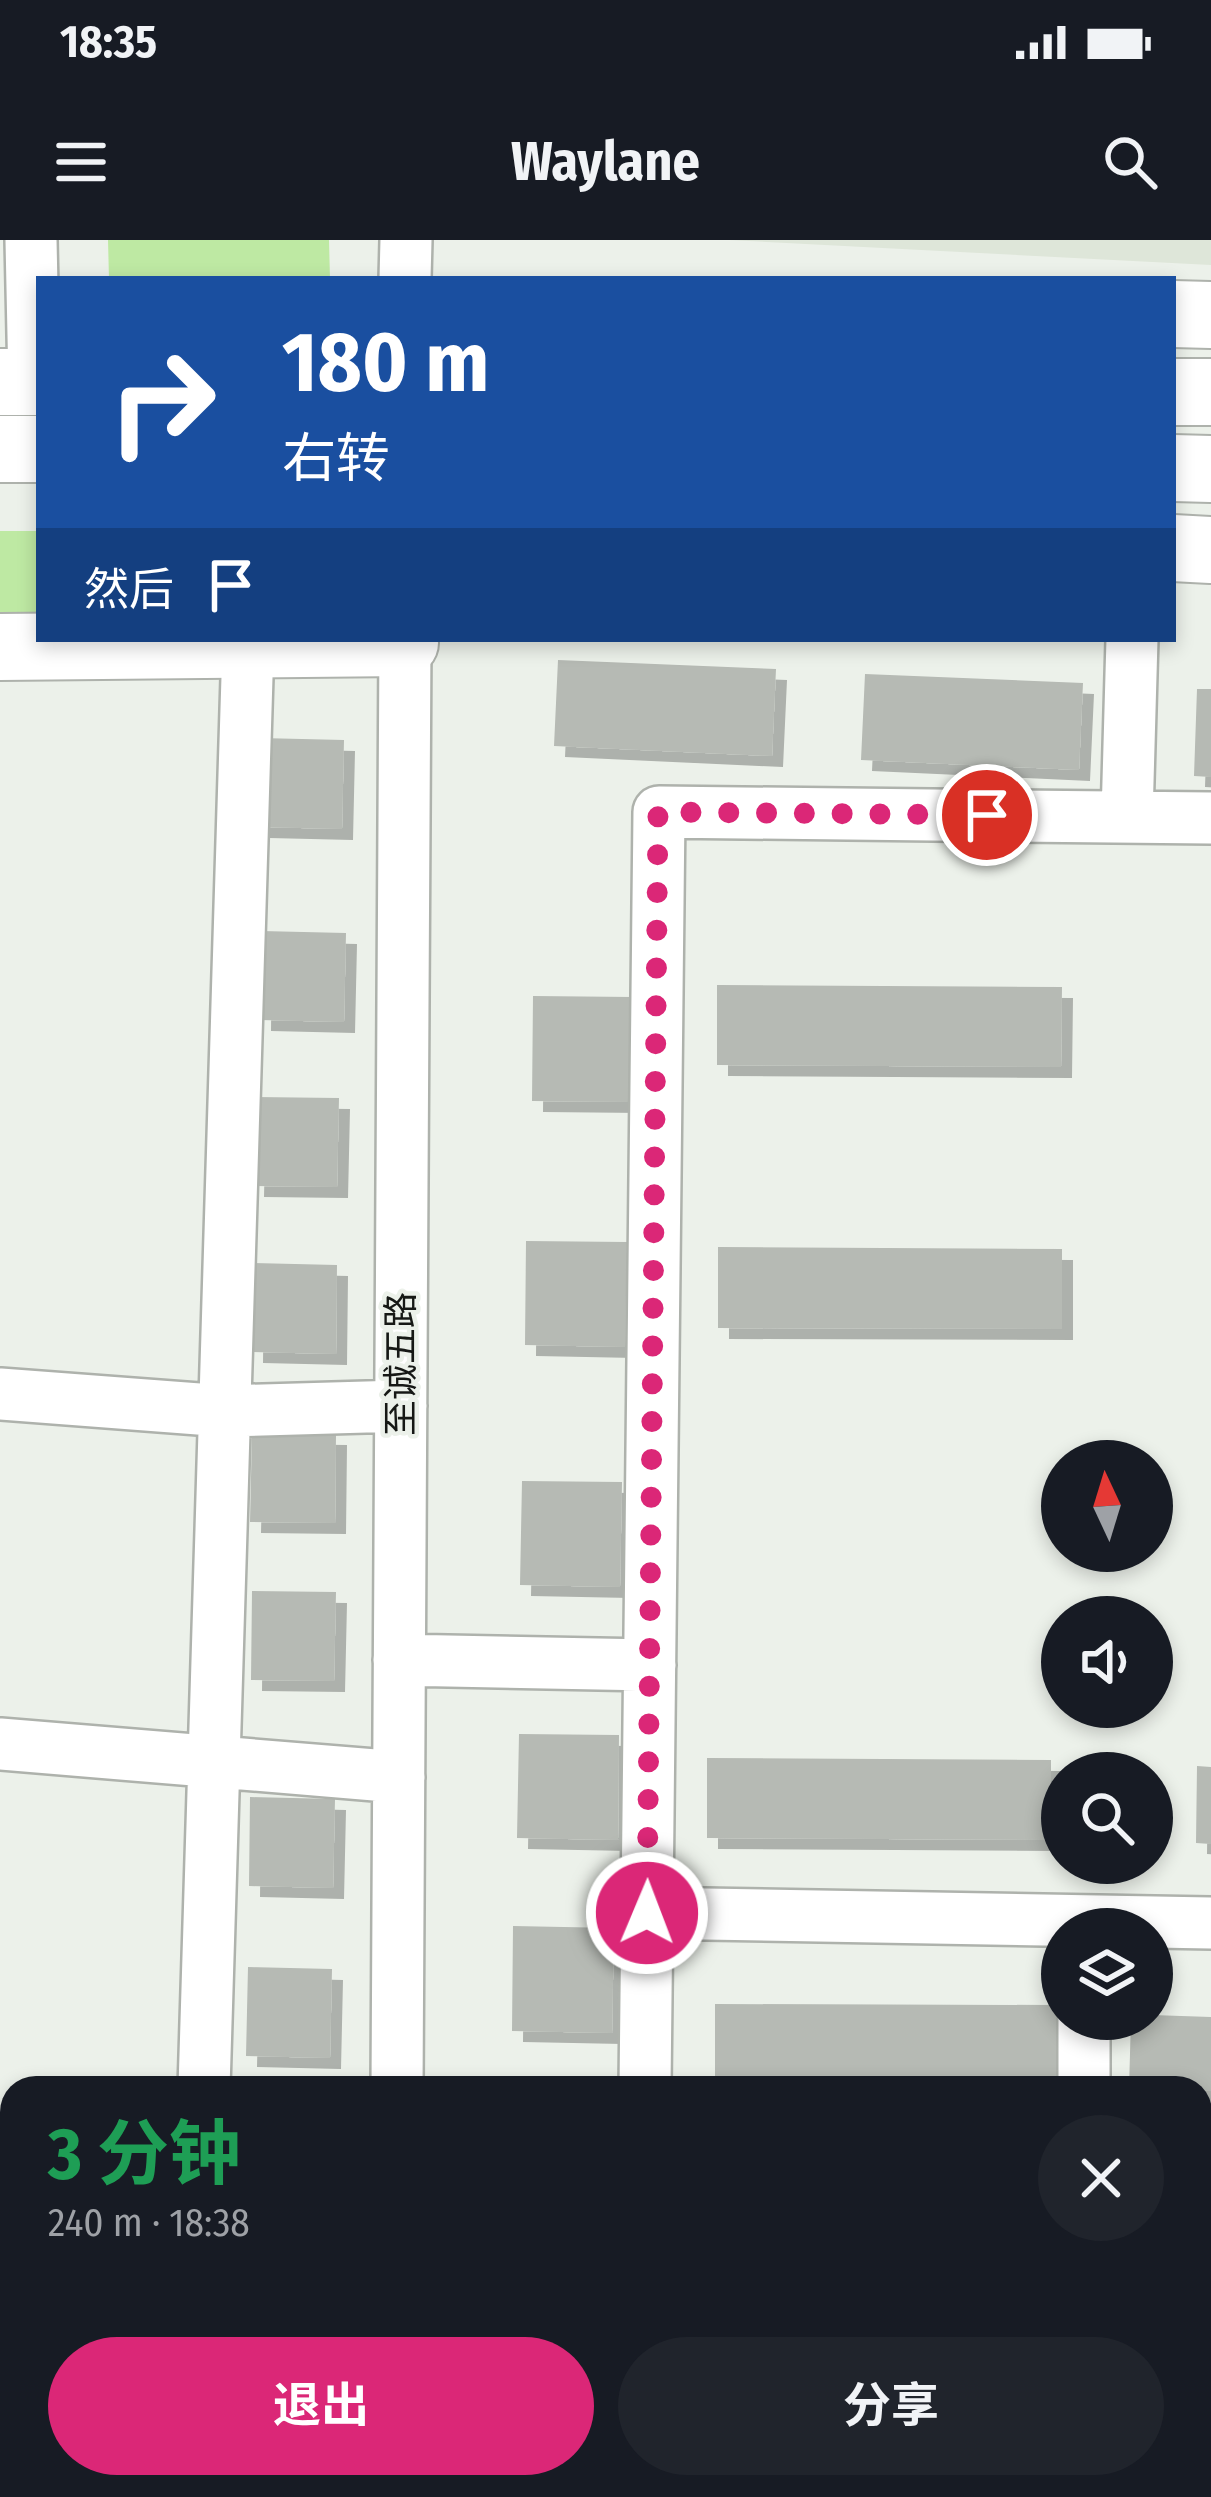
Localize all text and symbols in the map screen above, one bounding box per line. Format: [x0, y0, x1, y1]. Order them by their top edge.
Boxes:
text: 18:35 [60, 15, 157, 69]
icon: menu [48, 129, 114, 195]
icon: search [1097, 129, 1163, 195]
text: Waylane [511, 130, 700, 194]
text: 180 m [282, 312, 489, 413]
icon: right [84, 324, 240, 480]
text: 右转 [282, 427, 390, 491]
icon: arrive [198, 552, 264, 618]
text: 然后 [84, 563, 174, 617]
pin [936, 764, 1038, 866]
icon: arrive [954, 782, 1020, 848]
street label: 至诚五路 [379, 1292, 423, 1436]
north arrow [1041, 1440, 1173, 1572]
map controls [1041, 1440, 1173, 2040]
button: sound [1041, 1596, 1173, 1728]
button: search [1041, 1752, 1173, 1884]
position arrow [584, 1850, 710, 1976]
button: layers [1041, 1908, 1173, 2040]
text: 3 分钟 [48, 2112, 241, 2198]
button: close [1038, 2115, 1164, 2241]
text: 240 m · 18:38 [48, 2200, 250, 2246]
button: 退出 [48, 2337, 594, 2475]
button: 分享 [618, 2337, 1164, 2475]

